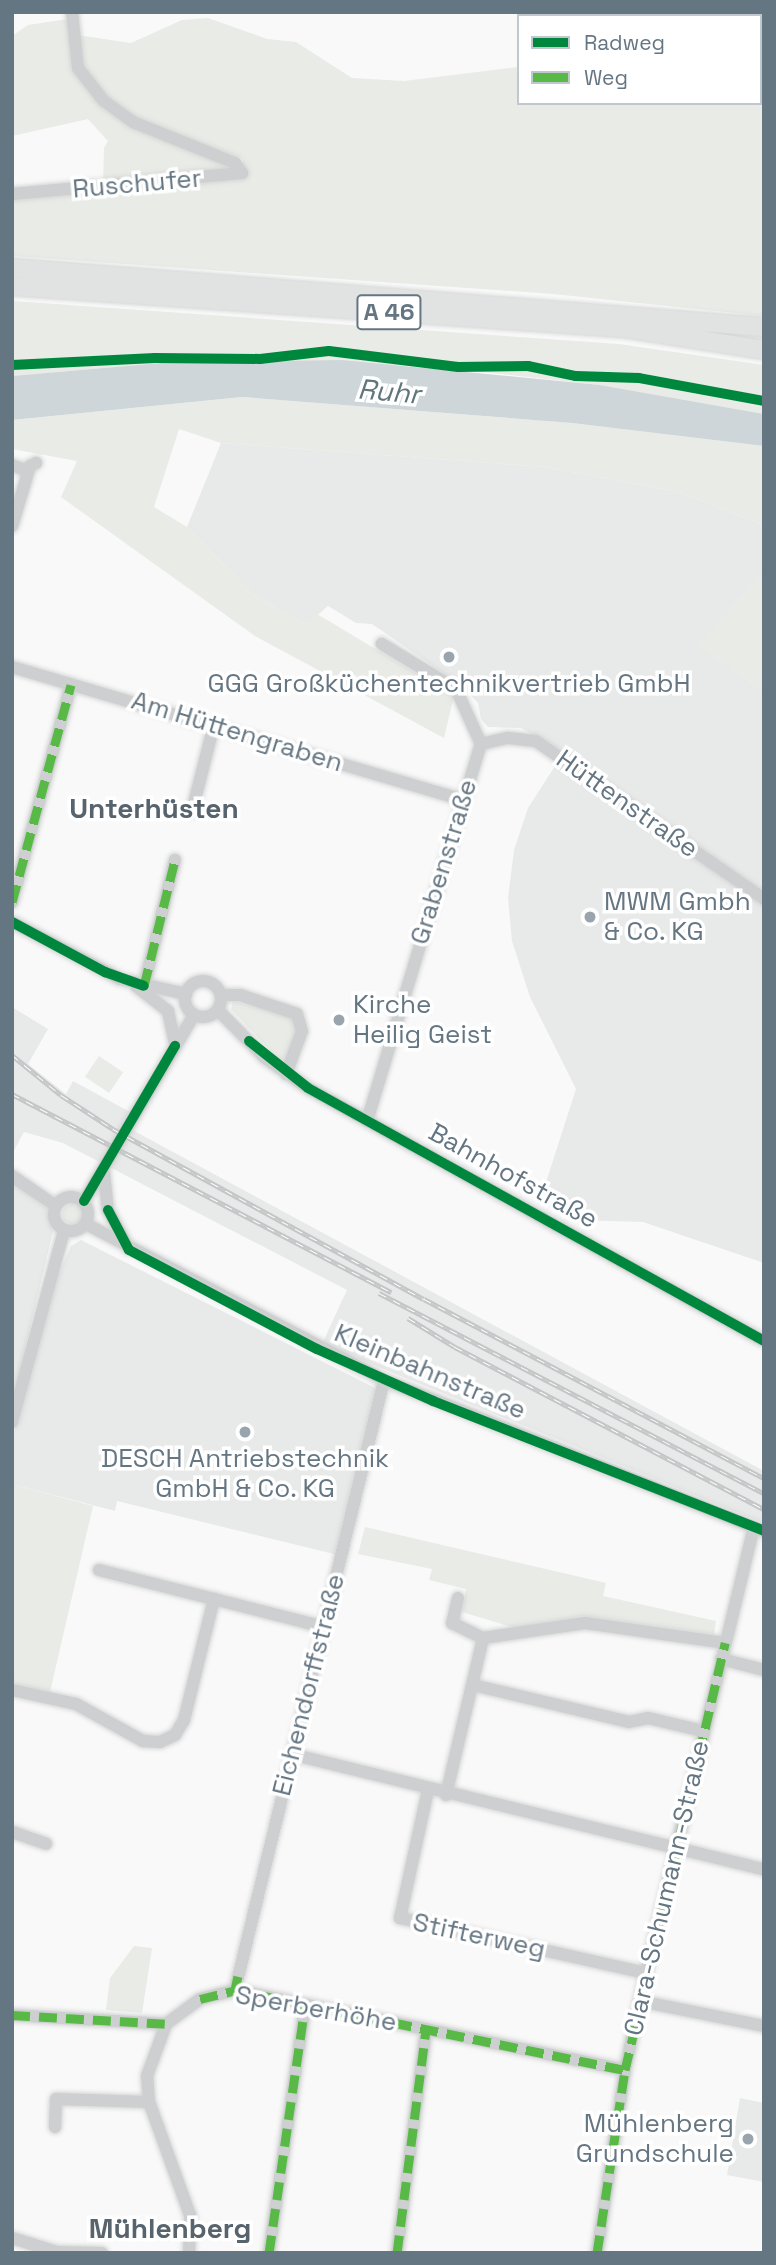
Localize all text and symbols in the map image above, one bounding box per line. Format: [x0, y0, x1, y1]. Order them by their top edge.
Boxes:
legend [517, 14, 762, 105]
text: Radweg [584, 29, 665, 56]
text: Weg [584, 64, 628, 91]
street label: Ruschufer [71, 163, 203, 205]
road number: A 46 [356, 292, 422, 332]
water label: Ruhr [356, 372, 422, 410]
marker: GGG Großküchentechnikvertrieb GmbH [441, 649, 457, 665]
place label: GGG Großküchentechnikvertrieb GmbH [207, 668, 691, 700]
street label: Am Hüttengraben [128, 685, 346, 779]
street label: Hüttenstraße [550, 744, 704, 864]
street label: Grabenstraße [404, 776, 484, 948]
district label: Unterhüsten [69, 791, 239, 825]
place label: MWM Gmbh & Co. KG [604, 886, 751, 948]
marker: MWM Gmbh & Co. KG [582, 909, 598, 925]
place label: Kirche Heilig Geist [353, 989, 492, 1050]
marker: Kirche Heilig Geist [331, 1012, 347, 1028]
street label: Bahnhofstraße [423, 1117, 603, 1235]
street label: Kleinbahnstraße [330, 1318, 530, 1426]
marker: DESCH Antriebstechnik GmbH & Co. KG [237, 1424, 253, 1440]
place label: DESCH Antriebstechnik GmbH & Co. KG [101, 1443, 389, 1504]
street label: Eichendorffstraße [266, 1571, 352, 1799]
street label: Clara-Schumann-Straße [618, 1737, 716, 2039]
street label: Stifterweg [410, 1907, 548, 1965]
street label: Sperberhöhe [233, 1979, 399, 2039]
place label: Mühlenberg Grundschule [576, 2108, 734, 2170]
marker: Mühlenberg Grundschule [740, 2131, 756, 2147]
district label: Mühlenberg [89, 2211, 251, 2245]

